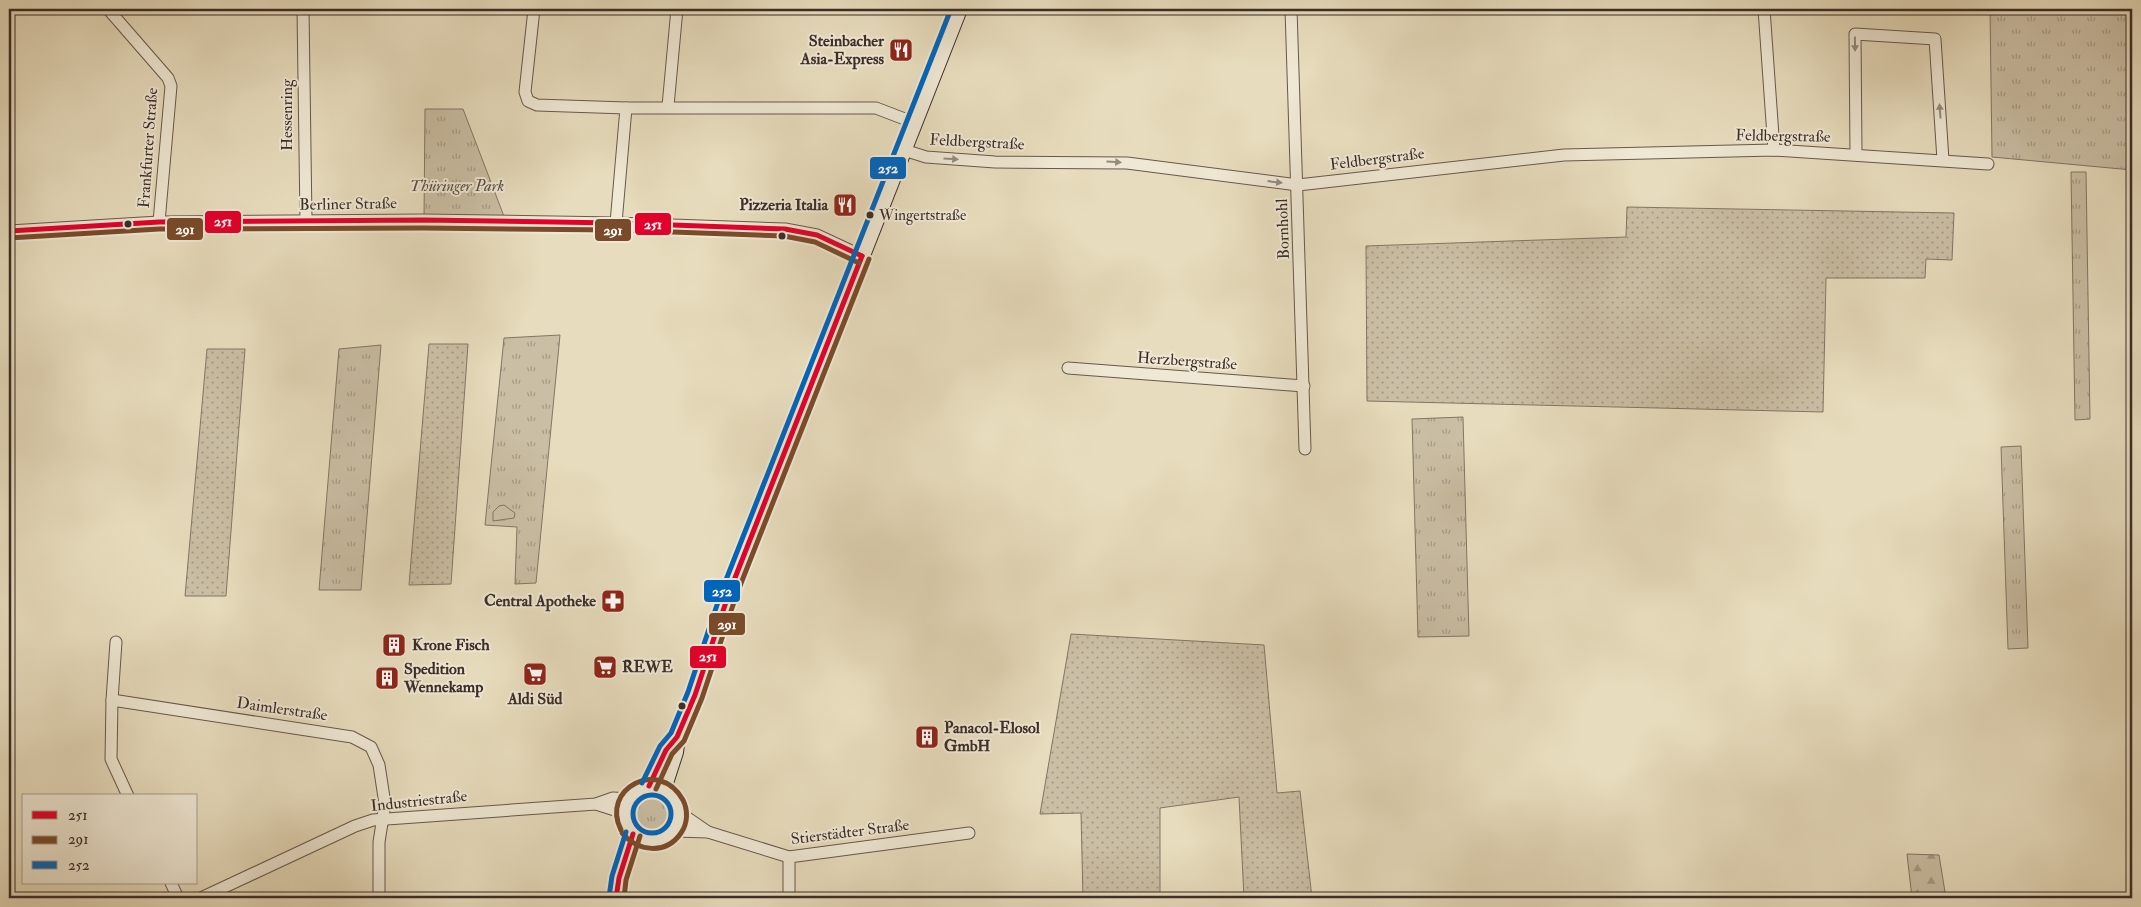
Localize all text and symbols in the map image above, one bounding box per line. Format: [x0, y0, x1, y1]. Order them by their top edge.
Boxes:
place label: Steinbacher Asia-Express [800, 31, 885, 70]
one-way arrow [1852, 36, 1860, 52]
restaurant icon: Steinbacher Asia-Express [888, 37, 914, 63]
street label: Hessenring [277, 78, 297, 151]
street label: Frankfurter Straße [134, 87, 162, 209]
one-way arrow [1935, 103, 1943, 119]
street label: Feldbergstraße [1735, 125, 1831, 147]
street label: Feldbergstraße [929, 130, 1025, 154]
street label: Feldbergstraße [1329, 143, 1426, 175]
one-way arrow [943, 155, 959, 163]
line badge: 252 [869, 156, 907, 180]
one-way arrow [1106, 159, 1122, 167]
text: 252 [878, 160, 898, 177]
park label: Thüringer Park [410, 176, 505, 196]
one-way arrow [1267, 178, 1283, 186]
restaurant icon: Pizzeria Italia [832, 192, 858, 218]
street label: Berliner Straße [299, 193, 397, 215]
place label: Pizzeria Italia [739, 195, 828, 215]
street label: Bornhohl [1272, 198, 1294, 260]
place label: Wingertstraße [878, 206, 966, 225]
line badge: 251 [204, 210, 242, 234]
marker: Wingertstraße [865, 210, 875, 220]
line badge: 251 [634, 212, 672, 236]
text: 251 [214, 213, 232, 230]
text: 251 [644, 216, 662, 233]
line badge: 291 [166, 217, 204, 241]
line badge: 291 [594, 218, 632, 242]
unlabelled marker [123, 219, 133, 229]
text: 291 [175, 221, 195, 238]
text: 291 [603, 222, 623, 239]
unlabelled marker [777, 231, 787, 241]
street label: Herzbergstraße [1136, 348, 1238, 374]
line badge: 252 [703, 579, 741, 603]
text: 252 [712, 583, 732, 600]
pharmacy icon: Central Apotheke [600, 588, 626, 614]
place label: Central Apotheke [484, 591, 596, 612]
line badge: 291 [708, 612, 746, 636]
text: 291 [717, 616, 737, 633]
building icon: Krone Fisch [381, 632, 407, 658]
place label: Krone Fisch [412, 635, 490, 655]
line badge: 251 [689, 645, 727, 669]
text: 251 [699, 648, 717, 665]
supermarket icon: REWE [592, 654, 618, 680]
place label: REWE [622, 657, 673, 677]
place label: Spedition Wennekamp [403, 659, 483, 698]
supermarket icon: Aldi Süd [522, 661, 548, 687]
building icon: Spedition Wennekamp [374, 665, 400, 691]
place label: Aldi Süd [507, 689, 562, 709]
street label: Daimlerstraße [235, 693, 329, 725]
unlabelled marker [677, 701, 687, 711]
place label: Panacol-Elosol GmbH [944, 718, 1041, 756]
building icon: Panacol-Elosol GmbH [914, 724, 940, 750]
street label: Industriestraße [370, 786, 469, 816]
legend [22, 794, 198, 884]
text: 251 [68, 806, 88, 825]
street label: Stierstädter Straße [790, 815, 911, 849]
text: 291 [68, 830, 89, 849]
text: 252 [68, 856, 90, 875]

